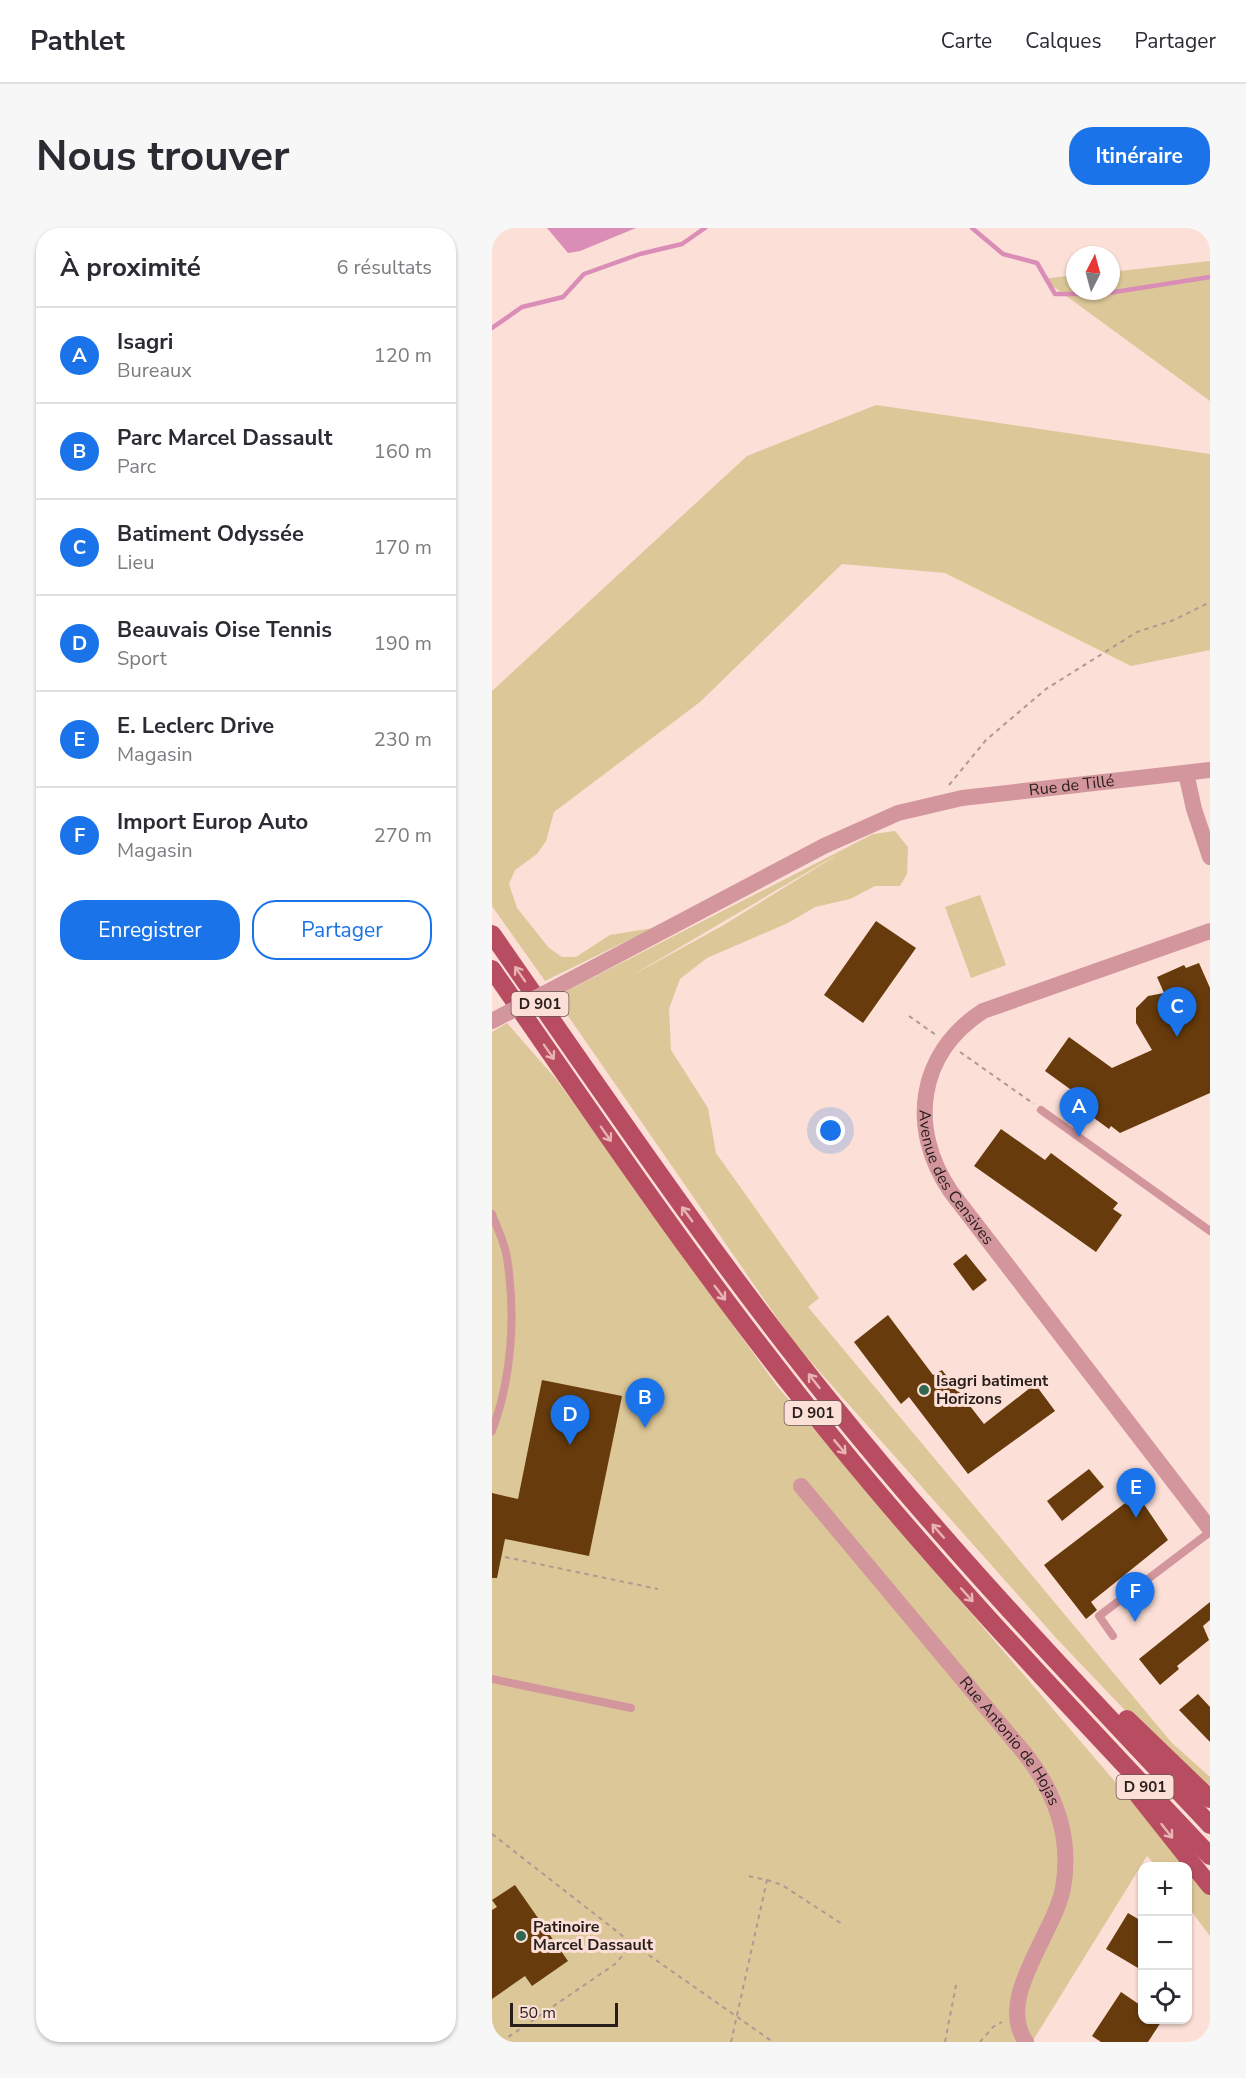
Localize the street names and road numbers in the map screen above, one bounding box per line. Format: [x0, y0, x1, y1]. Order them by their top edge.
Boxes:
street label: Rue de Tillé [1028, 770, 1115, 801]
road number: D 901 [512, 992, 568, 1016]
street label: Avenue des Censives [914, 1109, 999, 1249]
road number: D 901 [784, 1401, 842, 1425]
street label: Rue Antonio de Hojas [954, 1672, 1065, 1809]
road number: D 901 [1116, 1775, 1174, 1799]

